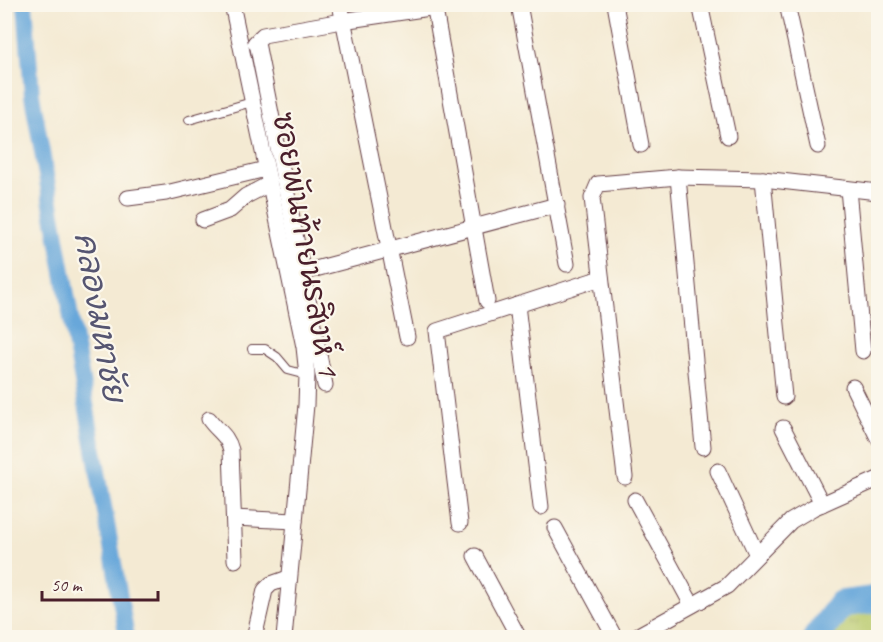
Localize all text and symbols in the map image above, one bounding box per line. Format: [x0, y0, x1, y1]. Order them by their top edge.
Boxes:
street label: ซอยพันท้ายนรสิงห์ 1 [264, 109, 349, 380]
water label: คลองมหาชัย [65, 229, 135, 407]
scale bar [42, 564, 158, 602]
text: 50 m [51, 574, 84, 596]

